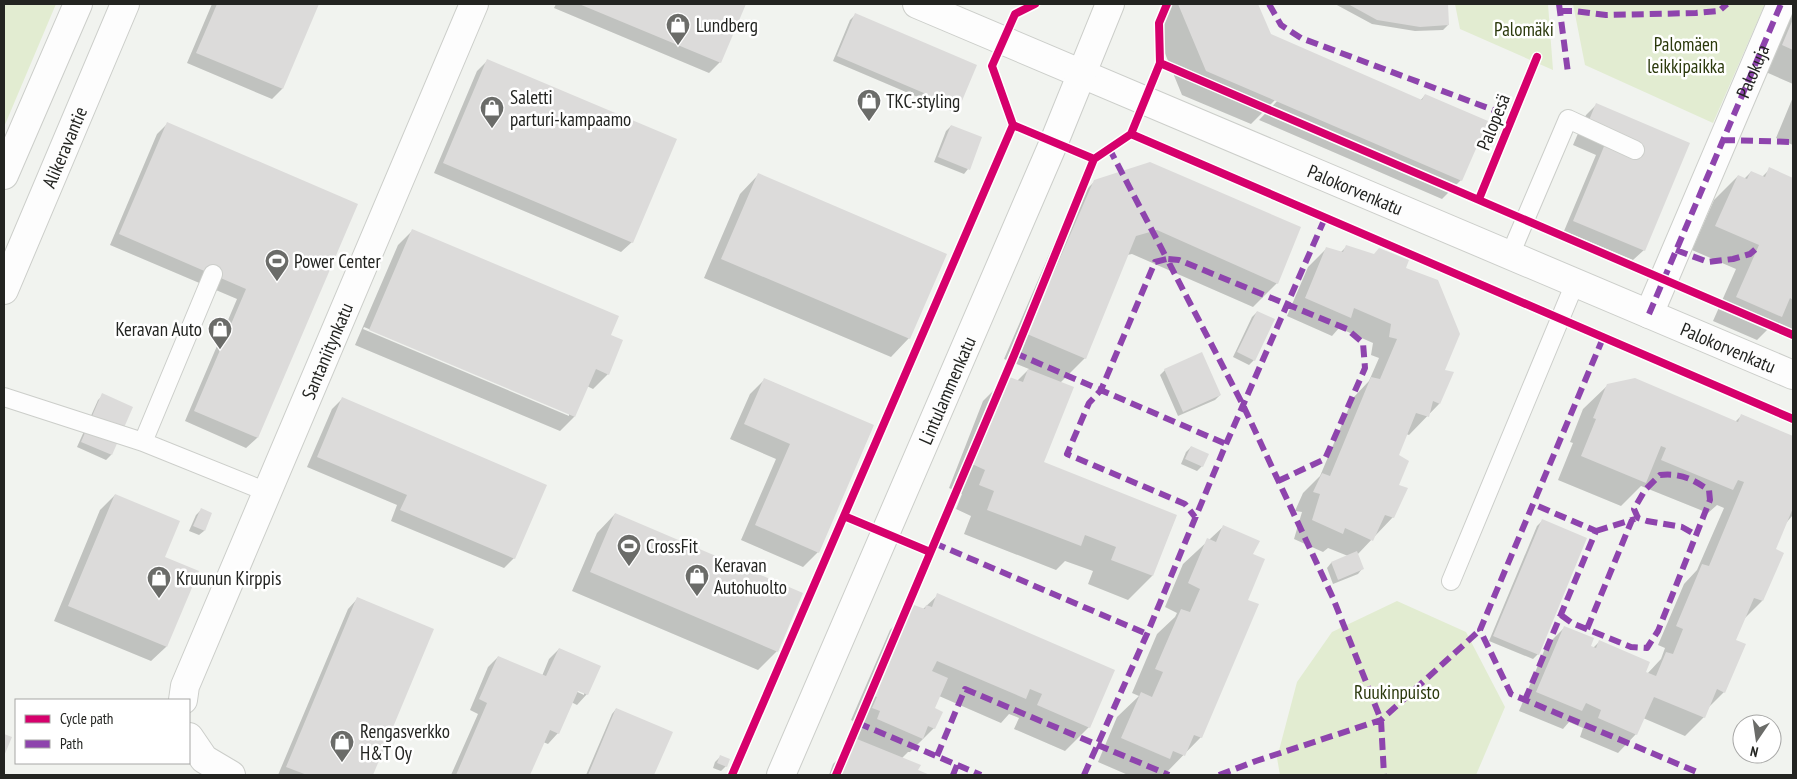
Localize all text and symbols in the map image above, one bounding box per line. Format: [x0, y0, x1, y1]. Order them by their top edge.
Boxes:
shop icon: Lundberg [665, 12, 691, 46]
place label: Lundberg [696, 13, 758, 37]
park label: Palomäki [1494, 17, 1554, 41]
park label: Palomäen leikkipaikka [1647, 32, 1725, 78]
street label: Palokuja [1730, 41, 1774, 101]
place label: Saletti parturi-kampaamo [510, 85, 631, 131]
shop icon: TKC-styling [856, 88, 882, 122]
place label: TKC-styling [886, 89, 960, 113]
street label: Palopesä [1471, 90, 1515, 154]
shop icon: Saletti parturi-kampaamo [479, 95, 505, 129]
street label: Alikeravantie [37, 103, 92, 192]
street label: Palokorvenkatu [1304, 159, 1406, 220]
sports icon: Power Center [264, 248, 290, 282]
place label: Power Center [294, 249, 381, 273]
street label: Santaniitynkatu [296, 299, 358, 403]
shop icon: Keravan Auto [207, 316, 233, 350]
place label: Keravan Auto [115, 317, 202, 341]
street label: Palokorvenkatu [1677, 317, 1779, 378]
street label: Lintulammenkatu [913, 333, 981, 448]
sports icon: CrossFit [616, 533, 642, 567]
place label: CrossFit [646, 534, 699, 558]
place label: Keravan Autohuolto [714, 553, 787, 599]
shop icon: Keravan Autohuolto [684, 563, 710, 597]
shop icon: Kruunun Kirppis [146, 565, 172, 599]
place label: Kruunun Kirppis [176, 566, 281, 590]
park label: Ruukinpuisto [1354, 680, 1440, 704]
legend [15, 699, 190, 764]
text: Cycle path [60, 709, 113, 728]
north arrow [1732, 714, 1782, 764]
place label: Rengasverkko H&T Oy [360, 719, 450, 765]
shop icon: Rengasverkko H&T Oy [329, 729, 355, 763]
text: Path [60, 734, 83, 753]
text: N [1748, 742, 1760, 761]

